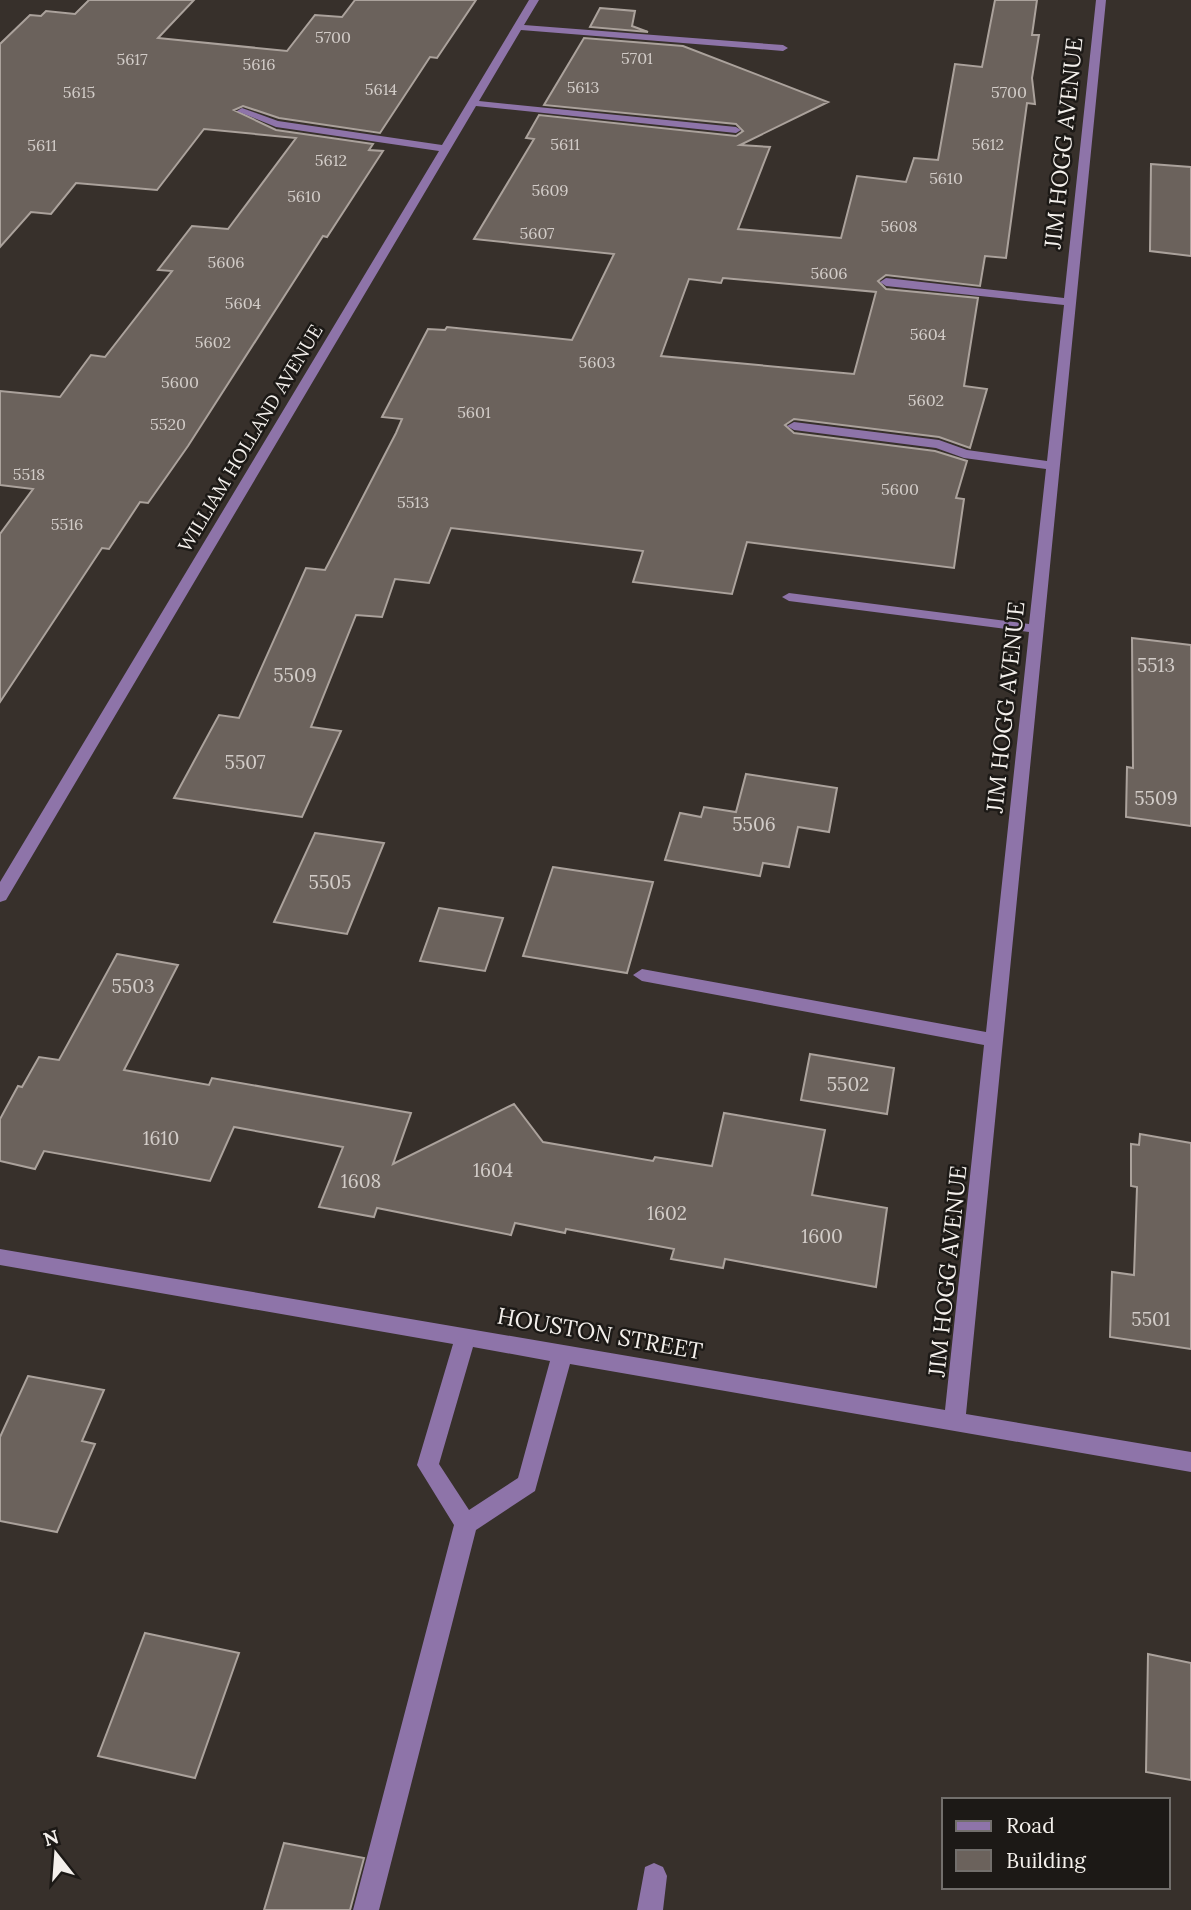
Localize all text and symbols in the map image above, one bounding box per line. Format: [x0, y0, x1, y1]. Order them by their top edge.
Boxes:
house number: 5700 [315, 27, 351, 47]
street label: JIM HOGG AVENUE [1037, 36, 1089, 251]
house number: 5701 [621, 48, 653, 68]
house number: 5617 [116, 49, 148, 69]
house number: 5616 [242, 54, 276, 74]
house number: 5613 [567, 77, 599, 97]
house number: 5614 [365, 79, 398, 99]
house number: 5615 [63, 82, 95, 102]
house number: 5700 [991, 82, 1027, 102]
house number: 5611 [550, 134, 580, 154]
house number: 5612 [972, 134, 1004, 154]
house number: 5611 [27, 135, 57, 155]
house number: 5612 [315, 150, 347, 170]
house number: 5610 [929, 168, 963, 188]
house number: 5609 [531, 180, 569, 200]
house number: 5610 [287, 186, 321, 206]
house number: 5608 [881, 216, 917, 236]
house number: 5607 [520, 223, 555, 243]
house number: 5606 [207, 252, 245, 272]
house number: 5606 [810, 263, 848, 283]
house number: 5604 [225, 293, 262, 313]
street label: WILLIAM HOLLAND AVENUE [172, 320, 328, 556]
house number: 5604 [910, 324, 947, 344]
house number: 5602 [195, 332, 231, 352]
house number: 5603 [579, 352, 615, 372]
house number: 5600 [161, 372, 199, 392]
house number: 5602 [908, 390, 944, 410]
house number: 5601 [457, 402, 491, 422]
house number: 5520 [150, 414, 186, 434]
house number: 5518 [13, 464, 45, 484]
house number: 5600 [881, 479, 919, 499]
house number: 5513 [397, 492, 429, 512]
house number: 5516 [51, 514, 83, 534]
street label: JIM HOGG AVENUE [979, 600, 1031, 815]
house number: 5513 [1137, 653, 1175, 677]
house number: 5509 [273, 663, 317, 687]
house number: 5507 [225, 750, 266, 774]
house number: 5509 [1134, 786, 1178, 810]
house number: 5506 [732, 812, 776, 836]
house number: 5505 [309, 870, 351, 894]
house number: 5503 [111, 974, 155, 998]
house number: 5502 [827, 1072, 869, 1096]
house number: 1610 [143, 1126, 179, 1150]
house number: 1604 [473, 1158, 513, 1182]
street label: JIM HOGG AVENUE [921, 1164, 973, 1379]
house number: 1608 [341, 1169, 381, 1193]
house number: 1602 [647, 1201, 687, 1225]
house number: 1600 [801, 1224, 843, 1248]
street label: HOUSTON STREET [495, 1301, 705, 1365]
house number: 5501 [1131, 1307, 1171, 1331]
legend [942, 1798, 1170, 1889]
text: Road [1006, 1812, 1055, 1839]
north arrow [21, 1819, 91, 1889]
text: N [40, 1824, 62, 1851]
text: Building [1006, 1847, 1086, 1874]

